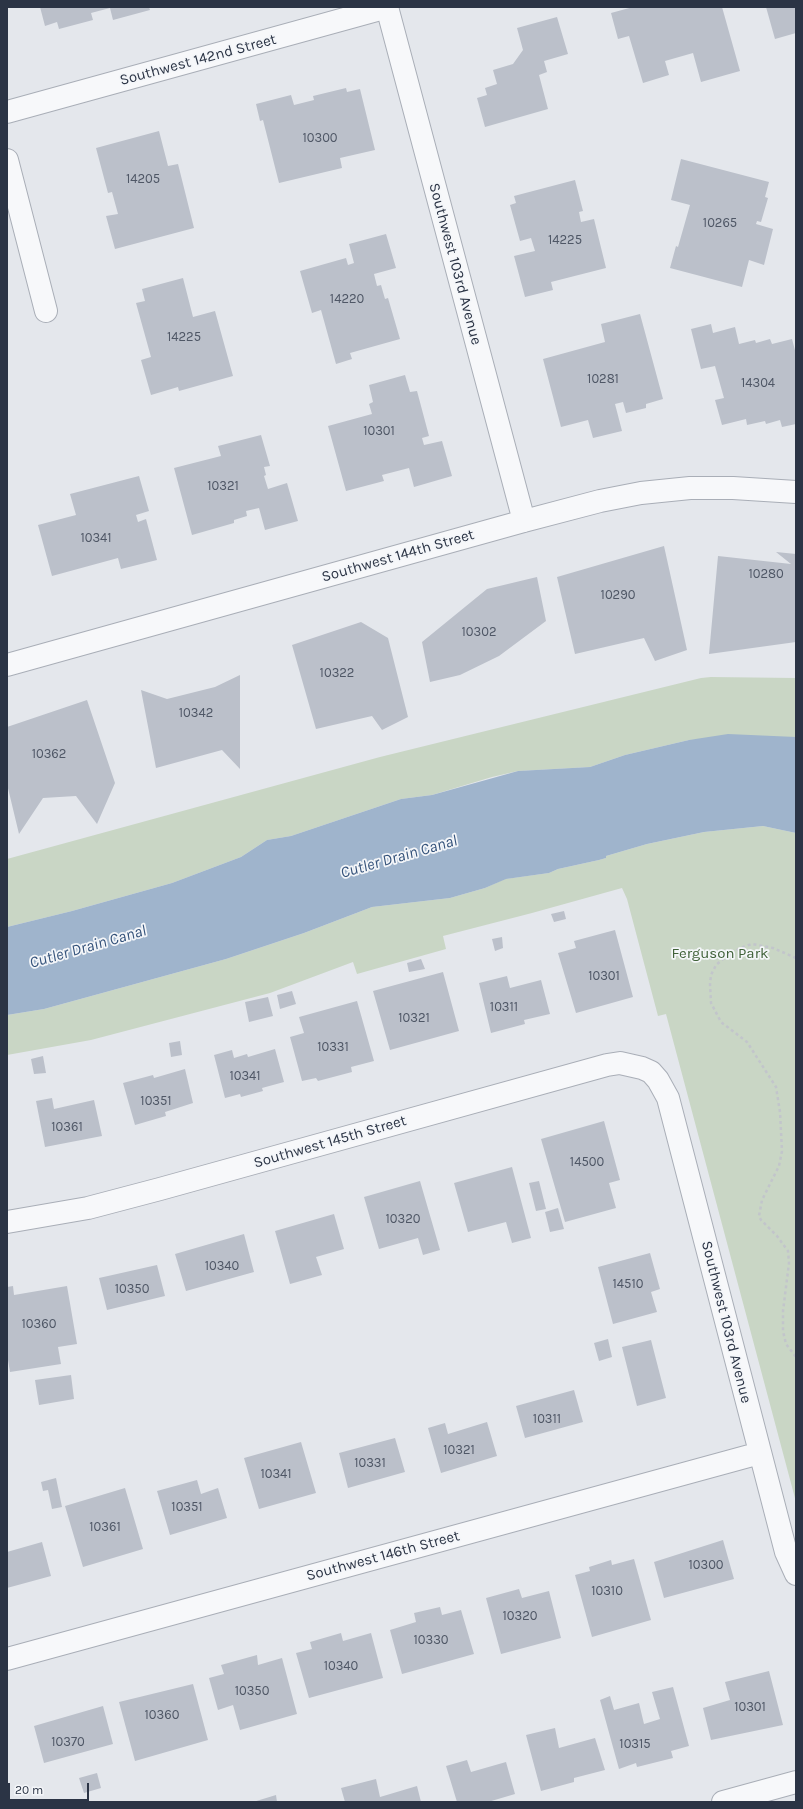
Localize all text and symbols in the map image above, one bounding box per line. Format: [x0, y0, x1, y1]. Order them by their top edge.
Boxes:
street label: Southwest 142nd Street [118, 30, 278, 90]
house number: 10300 [302, 130, 338, 146]
house number: 14205 [126, 171, 160, 187]
street label: Southwest 103rd Avenue [425, 181, 485, 347]
house number: 10265 [703, 215, 737, 231]
house number: 14225 [548, 232, 582, 248]
house number: 14220 [330, 291, 364, 307]
house number: 14225 [167, 329, 201, 345]
house number: 10281 [587, 371, 619, 387]
house number: 14304 [741, 375, 775, 391]
house number: 10301 [363, 423, 395, 439]
house number: 10321 [207, 478, 239, 494]
street label: Southwest 144th Street [320, 526, 476, 586]
house number: 10341 [80, 530, 112, 546]
house number: 10280 [748, 566, 784, 582]
house number: 10290 [601, 587, 635, 603]
house number: 10302 [462, 624, 496, 640]
house number: 10322 [320, 665, 354, 681]
house number: 10342 [179, 705, 213, 721]
house number: 10362 [32, 746, 66, 762]
water label: Cutler Drain Canal [338, 831, 460, 883]
water label: Cutler Drain Canal [27, 921, 149, 973]
park label: Ferguson Park [671, 945, 769, 963]
house number: 10301 [588, 968, 620, 984]
house number: 10311 [490, 999, 518, 1015]
house number: 10321 [398, 1010, 430, 1026]
house number: 10331 [317, 1039, 349, 1055]
house number: 10341 [229, 1068, 261, 1084]
house number: 10351 [140, 1093, 172, 1109]
street label: Southwest 145th Street [252, 1112, 408, 1172]
house number: 10361 [51, 1119, 83, 1135]
house number: 14500 [570, 1154, 604, 1170]
house number: 10320 [386, 1211, 420, 1227]
street label: Southwest 103rd Avenue [697, 1239, 755, 1405]
house number: 10340 [205, 1258, 239, 1274]
house number: 14510 [613, 1276, 643, 1292]
house number: 10350 [115, 1281, 149, 1297]
house number: 10360 [22, 1316, 56, 1332]
house number: 10311 [533, 1411, 561, 1427]
house number: 10321 [443, 1442, 475, 1458]
house number: 10331 [354, 1455, 386, 1471]
house number: 10341 [260, 1466, 292, 1482]
house number: 10351 [171, 1499, 203, 1515]
house number: 10361 [89, 1519, 121, 1535]
street label: Southwest 146th Street [304, 1527, 462, 1585]
house number: 10300 [688, 1557, 724, 1573]
house number: 10310 [591, 1583, 623, 1599]
house number: 10320 [503, 1608, 537, 1624]
house number: 10330 [413, 1632, 449, 1648]
house number: 10340 [324, 1658, 358, 1674]
house number: 10350 [235, 1683, 269, 1699]
house number: 10301 [734, 1699, 766, 1715]
house number: 10360 [145, 1707, 179, 1723]
house number: 10370 [51, 1734, 85, 1750]
house number: 10315 [619, 1736, 651, 1752]
scale bar [10, 1775, 91, 1801]
text: 20 m [15, 1783, 43, 1797]

